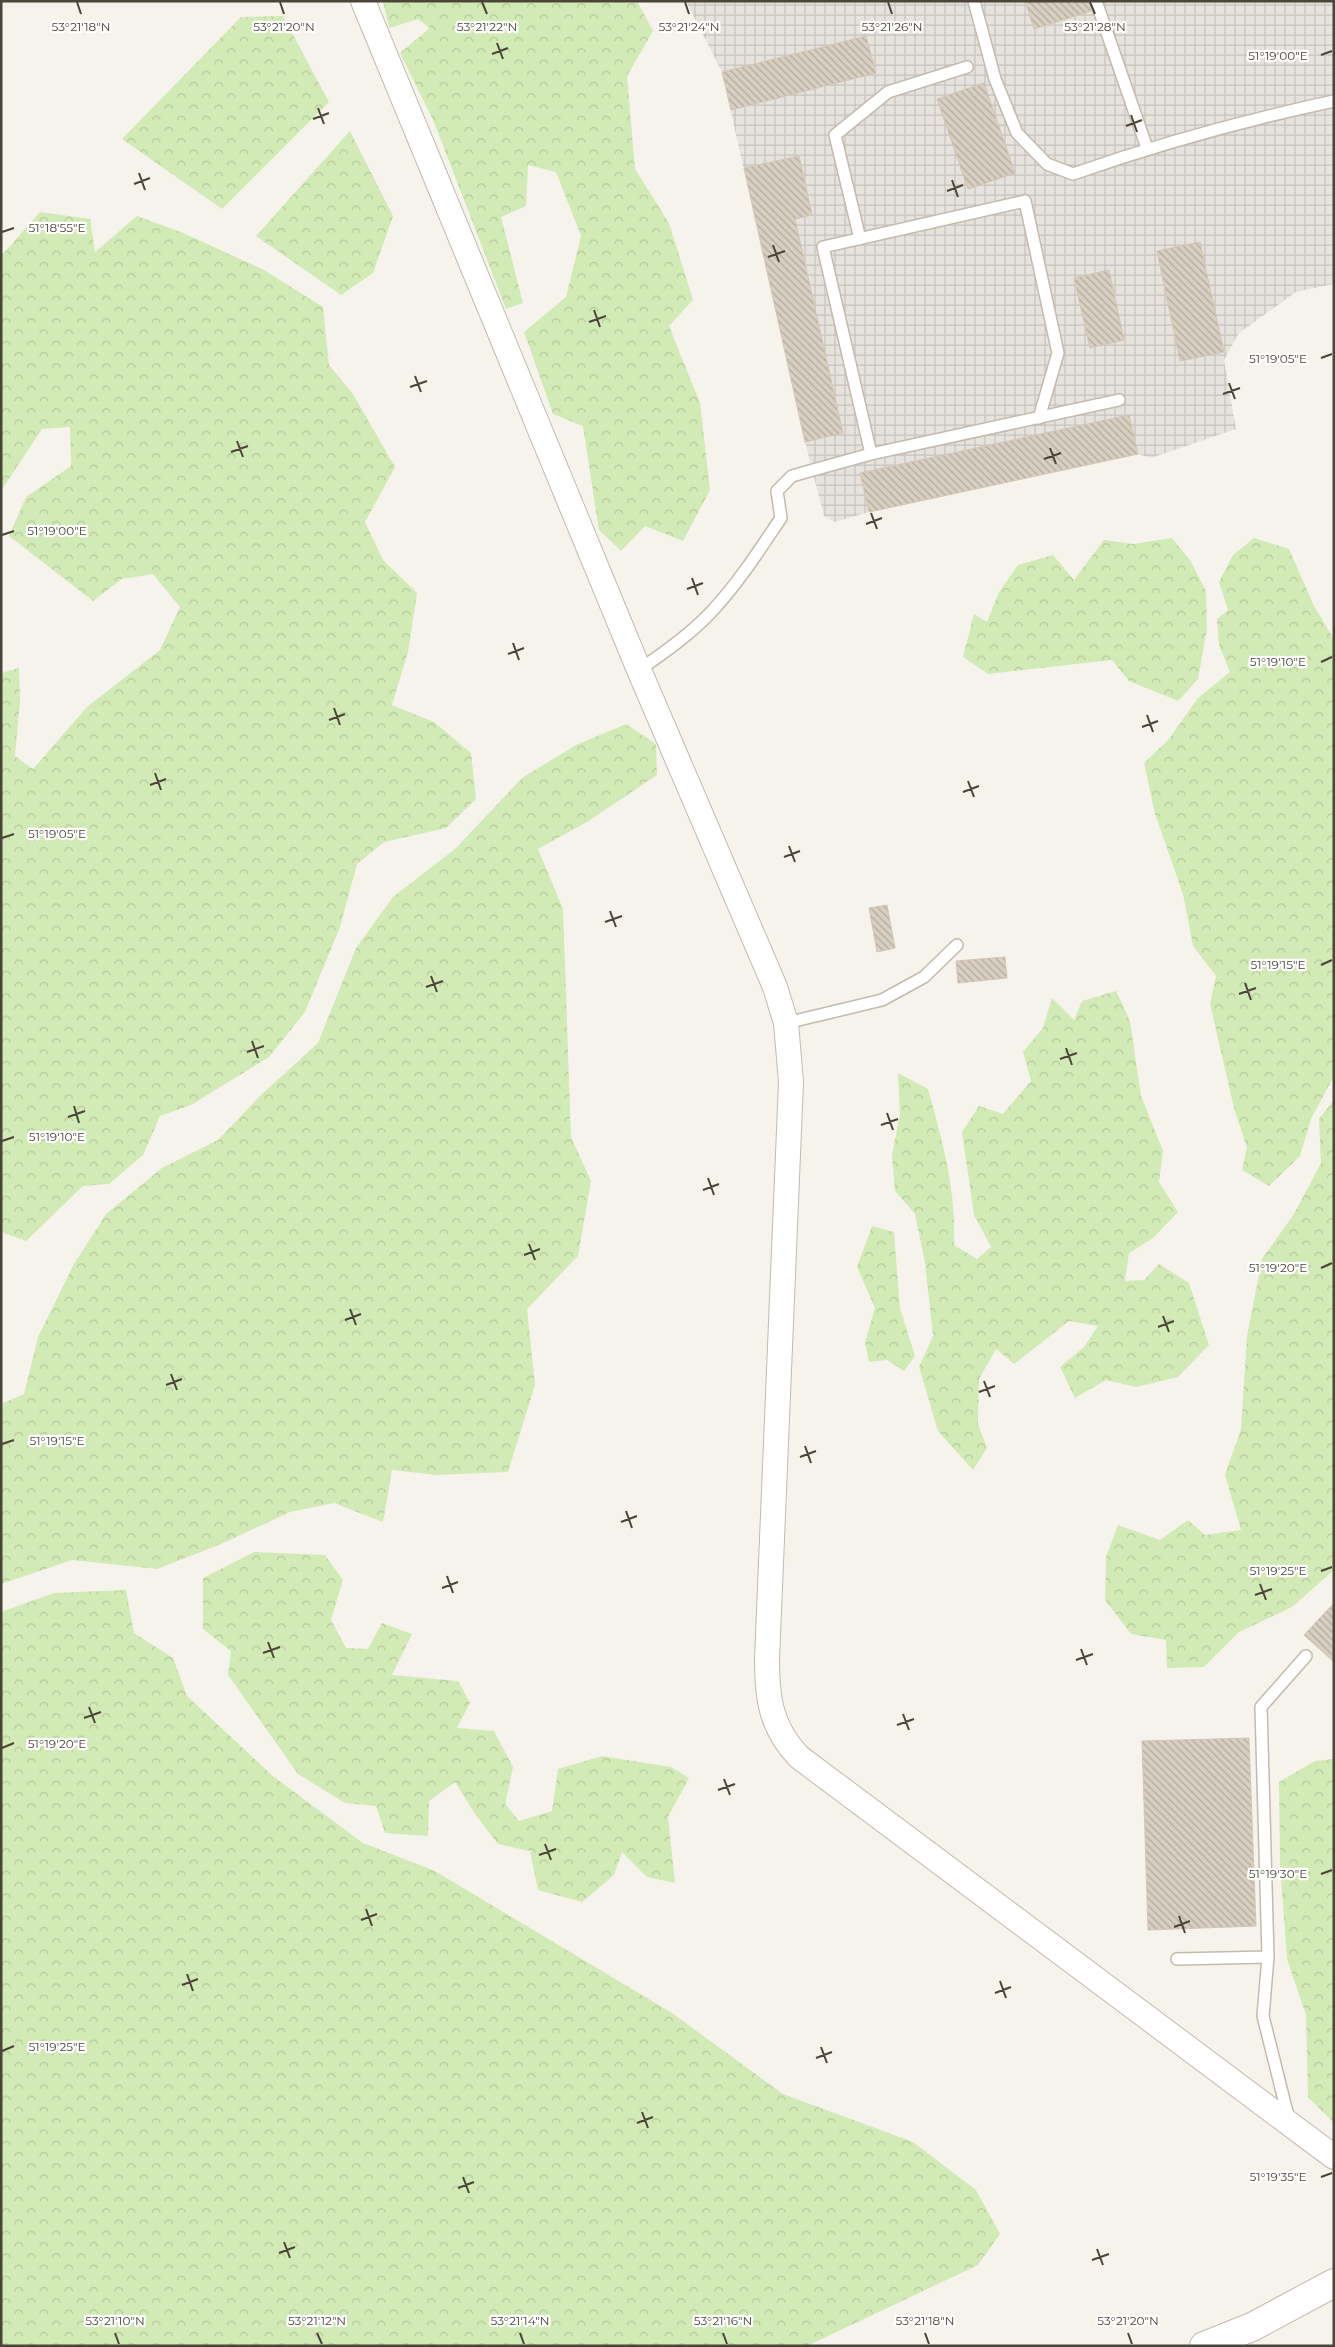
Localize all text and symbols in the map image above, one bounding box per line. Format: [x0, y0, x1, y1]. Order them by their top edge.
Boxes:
text: 53°21'18"N [51, 19, 111, 34]
text: 53°21'20"N [253, 19, 315, 34]
text: 53°21'22"N [457, 19, 517, 34]
text: 53°21'24"N [659, 19, 719, 34]
text: 53°21'26"N [862, 19, 922, 34]
text: 53°21'28"N [1064, 19, 1126, 34]
text: 51°19'00"E [1248, 48, 1308, 63]
text: 51°18'55"E [28, 220, 86, 235]
text: 51°19'05"E [1249, 351, 1307, 366]
text: 51°19'00"E [27, 523, 87, 538]
text: 51°19'10"E [1250, 654, 1306, 669]
text: 51°19'05"E [28, 826, 86, 841]
text: 51°19'15"E [1250, 957, 1306, 972]
text: 51°19'10"E [29, 1129, 85, 1144]
text: 51°19'20"E [1249, 1260, 1307, 1275]
text: 51°19'15"E [29, 1433, 85, 1448]
text: 51°19'25"E [1249, 1563, 1307, 1578]
text: 51°19'20"E [28, 1736, 86, 1751]
text: 51°19'30"E [1249, 1866, 1307, 1881]
text: 51°19'25"E [28, 2039, 86, 2054]
text: 51°19'35"E [1250, 2169, 1306, 2184]
text: 53°21'10"N [85, 2313, 145, 2328]
text: 53°21'12"N [288, 2313, 346, 2328]
text: 53°21'14"N [491, 2313, 550, 2328]
text: 53°21'16"N [694, 2313, 752, 2328]
text: 53°21'18"N [895, 2313, 955, 2328]
text: 53°21'20"N [1097, 2313, 1159, 2328]

